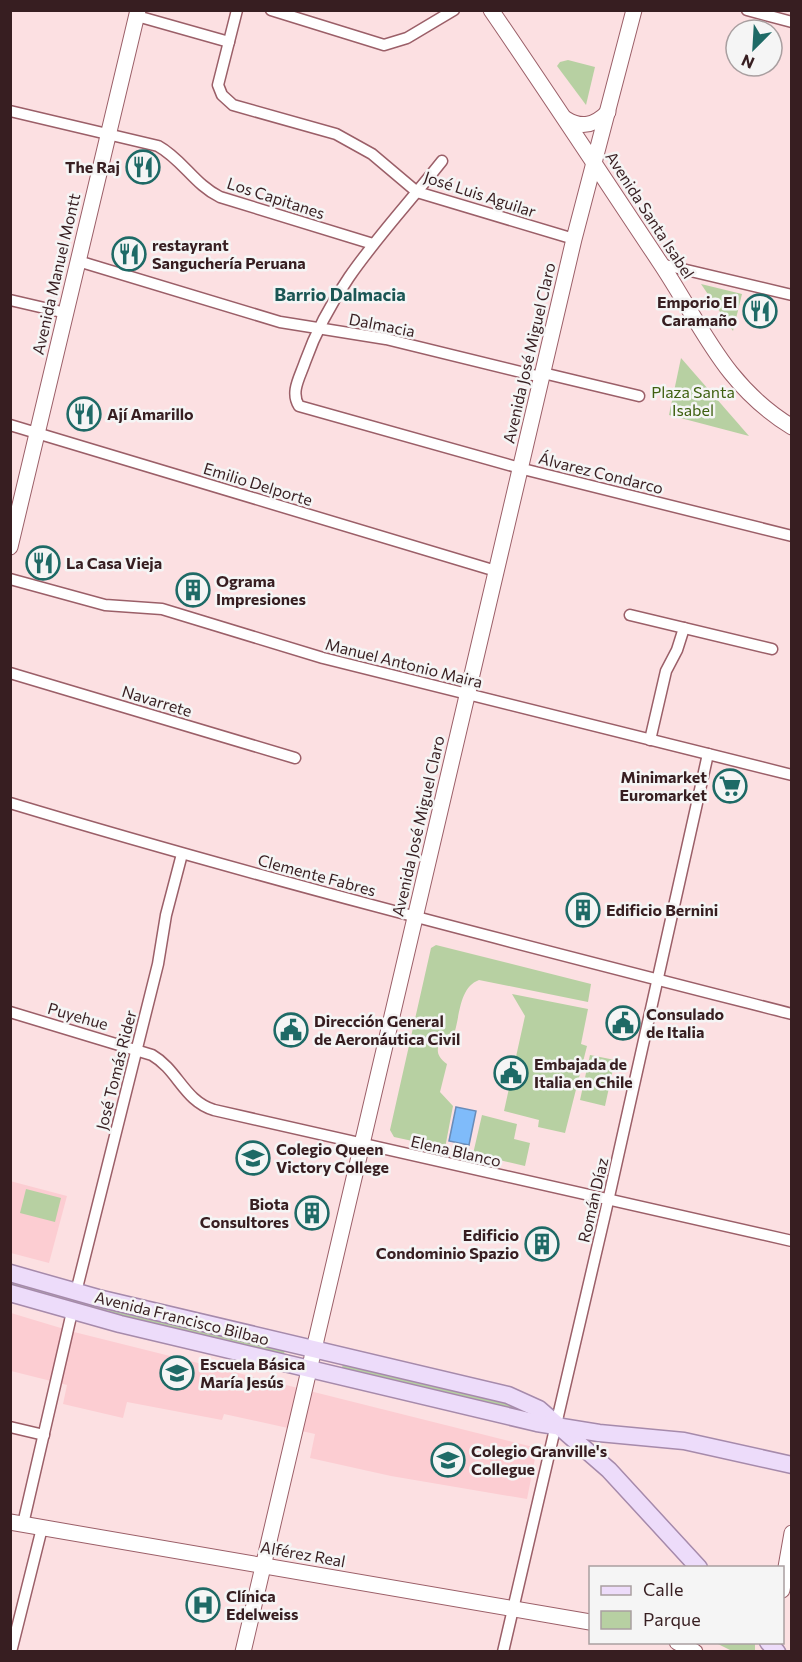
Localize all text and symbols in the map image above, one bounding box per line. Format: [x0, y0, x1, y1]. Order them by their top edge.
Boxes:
north arrow [724, 18, 784, 78]
text: N [738, 51, 757, 73]
street label: Avenida Santa Isabel [602, 148, 699, 282]
restaurant icon: The Raj [125, 149, 161, 185]
place label: The Raj [65, 157, 120, 176]
street label: José Luis Aguilar [422, 166, 539, 221]
street label: Los Capitanes [225, 173, 327, 222]
street label: Avenida Manuel Montt [28, 191, 83, 356]
place label: restayrant Sanguchería Peruana [152, 235, 306, 272]
restaurant icon: restayrant Sanguchería Peruana [111, 236, 147, 272]
street label: Avenida José Miguel Claro [498, 260, 559, 445]
district label: Barrio Dalmacia [274, 283, 406, 305]
place label: Emporio El Caramaño [657, 292, 737, 329]
restaurant icon: Emporio El Caramaño [742, 293, 778, 329]
street label: Dalmacia [347, 309, 417, 340]
park label: Plaza Santa Isabel [651, 382, 735, 419]
restaurant icon: Ají Amarillo [66, 396, 102, 432]
place label: Ají Amarillo [107, 404, 194, 423]
street label: Álvarez Condarco [537, 448, 666, 497]
street label: Emilio Delporte [201, 458, 315, 509]
restaurant icon: La Casa Vieja [25, 545, 61, 581]
place label: La Casa Vieja [66, 553, 162, 572]
place label: Ograma Impresiones [216, 571, 306, 608]
building icon: Ograma Impresiones [175, 572, 211, 608]
street label: Manuel Antonio Maira [323, 634, 485, 691]
street label: Navarrete [120, 681, 195, 720]
street label: Avenida José Miguel Claro [387, 733, 448, 918]
place label: Minimarket Euromarket [620, 767, 707, 804]
supermarket icon: Minimarket Euromarket [712, 768, 748, 804]
street label: Clemente Fabres [256, 850, 378, 899]
building icon: Edificio Bernini [565, 892, 601, 928]
place label: Edificio Bernini [606, 900, 718, 919]
street label: Puyehue [46, 998, 111, 1033]
place label: Consulado de Italia [646, 1004, 724, 1041]
public building icon: Consulado de Italia [605, 1005, 641, 1041]
street label: José Tomás Rider [91, 1007, 140, 1132]
place label: Dirección General de Aeronáutica Civil [314, 1011, 460, 1048]
public building icon: Dirección General de Aeronáutica Civil [273, 1012, 309, 1048]
place label: Embajada de Italia en Chile [534, 1054, 633, 1091]
public building icon: Embajada de Italia en Chile [493, 1055, 529, 1091]
street label: Elena Blanco [409, 1131, 503, 1170]
place label: Colegio Queen Victory College [276, 1139, 389, 1176]
school or university icon: Colegio Queen Victory College [235, 1140, 271, 1176]
street label: Román Díaz [574, 1156, 612, 1244]
place label: Biota Consultores [200, 1194, 289, 1231]
building icon: Biota Consultores [294, 1195, 330, 1231]
place label: Edificio Condominio Spazio [376, 1225, 519, 1262]
building icon: Edificio Condominio Spazio [524, 1226, 560, 1262]
street label: Avenida Francisco Bilbao [93, 1287, 271, 1348]
place label: Escuela Básica María Jesús [200, 1354, 305, 1391]
school or university icon: Escuela Básica María Jesús [159, 1355, 195, 1391]
place label: Colegio Granville's Collegue [471, 1441, 607, 1478]
school or university icon: Colegio Granville's Collegue [430, 1442, 466, 1478]
street label: Alférez Real [259, 1537, 347, 1570]
legend [589, 1566, 784, 1644]
text: Calle [643, 1578, 683, 1600]
place label: Clínica Edelweiss [226, 1586, 298, 1623]
hospital icon: Clínica Edelweiss [185, 1587, 221, 1623]
text: Parque [643, 1608, 701, 1630]

